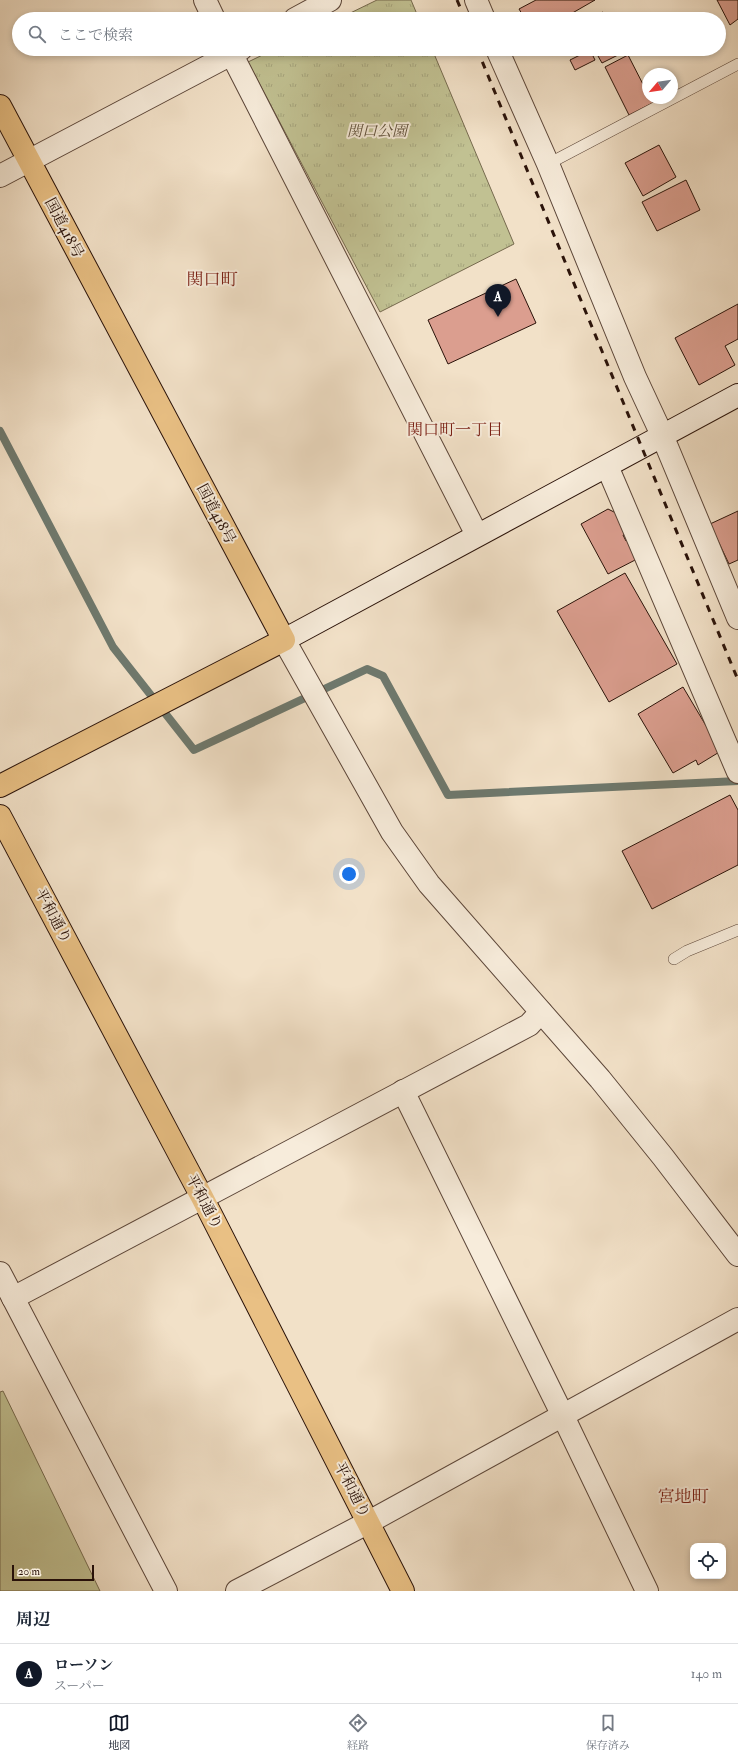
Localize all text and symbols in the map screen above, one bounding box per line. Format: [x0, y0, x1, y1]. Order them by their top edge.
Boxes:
search box [12, 12, 726, 56]
icon: search [26, 23, 48, 45]
text: ここで検索 [58, 26, 133, 45]
north arrow [642, 68, 678, 104]
park label: 関口公園 [347, 122, 410, 141]
street label: 国道418号 [40, 195, 88, 261]
district label: 関口町 [187, 269, 238, 290]
pin: A [485, 284, 511, 317]
district label: 関口町一丁目 [407, 420, 503, 440]
street label: 国道418号 [192, 481, 240, 547]
your location [339, 864, 359, 884]
street label: 平和通り [31, 885, 75, 947]
street label: 平和通り [182, 1171, 226, 1233]
street label: 平和通り [330, 1459, 374, 1521]
district label: 宮地町 [658, 1486, 709, 1507]
map controls [690, 1543, 726, 1579]
button: locate [690, 1543, 726, 1579]
scale bar [12, 1563, 94, 1582]
text: 20 m [18, 1565, 40, 1578]
text: 周辺 [16, 1609, 50, 1630]
text: ローソン [54, 1656, 113, 1675]
text: A [25, 1666, 33, 1682]
text: 140 m [691, 1666, 722, 1682]
text: スーパー [54, 1678, 105, 1694]
tab: 地図 [108, 1712, 130, 1752]
tab: 経路 [347, 1712, 369, 1752]
tab: 保存済み [586, 1712, 630, 1752]

